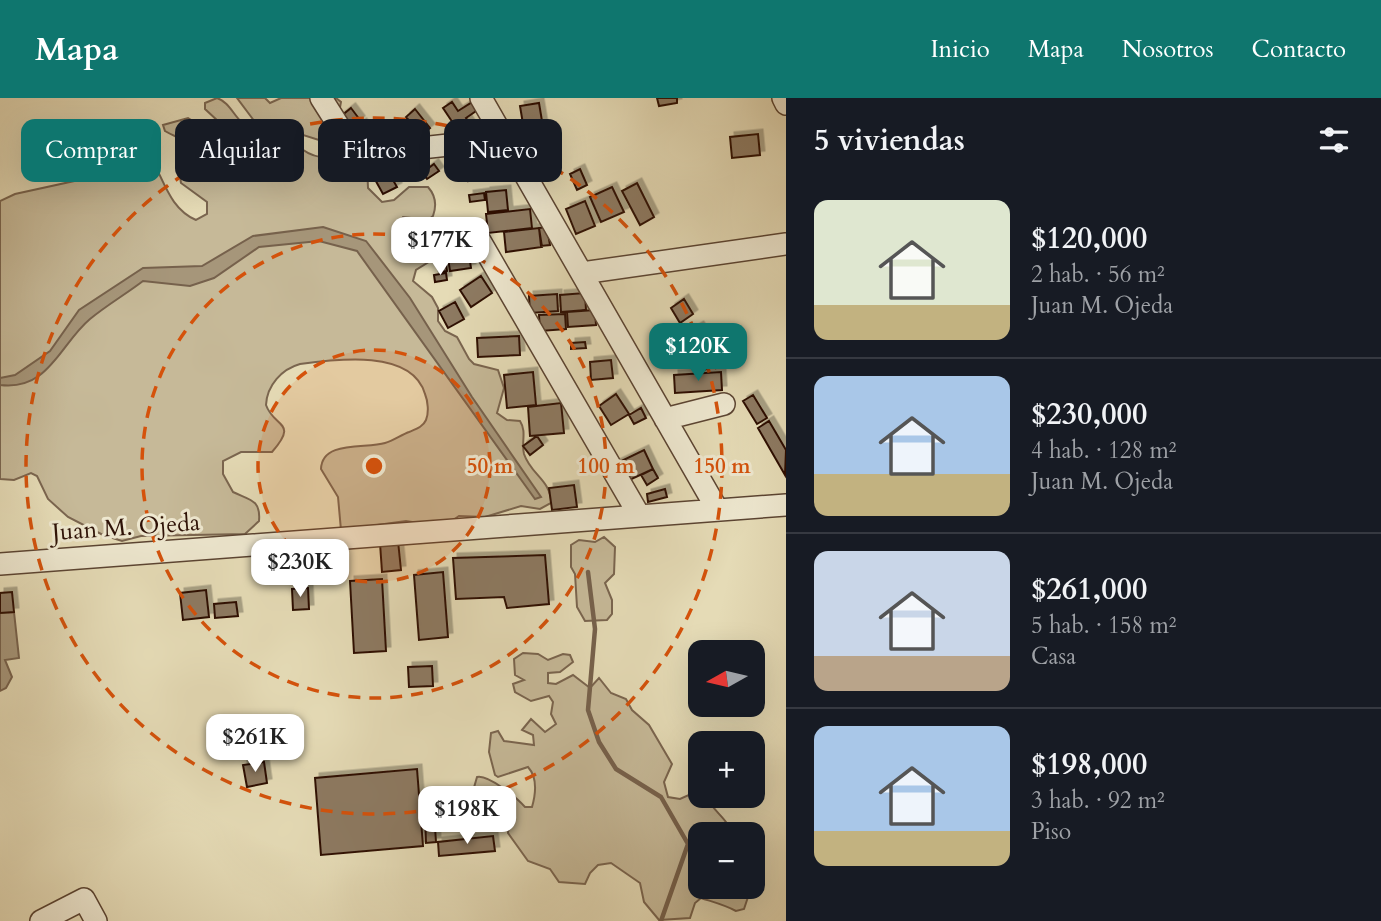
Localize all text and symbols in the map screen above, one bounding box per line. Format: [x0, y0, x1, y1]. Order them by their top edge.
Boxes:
text: Mapa [35, 27, 119, 72]
text: Inicio [930, 33, 990, 66]
text: Mapa [1028, 33, 1084, 66]
text: Nosotros [1122, 33, 1214, 66]
text: Contacto [1252, 33, 1346, 66]
chip: Comprar [21, 119, 161, 182]
chip: Alquilar [175, 119, 304, 182]
chip: Filtros [318, 119, 430, 182]
chip: Nuevo [444, 119, 562, 182]
text: 5 viviendas [814, 120, 965, 161]
icon: filters [1315, 121, 1353, 159]
pin: $177K [391, 218, 489, 277]
text: $120,000 [1031, 218, 1147, 259]
text: $177K [407, 224, 473, 255]
icon: home [870, 228, 954, 312]
text: 2 hab. · 56 m² [1031, 259, 1165, 290]
text: Juan M. Ojeda [1031, 290, 1173, 321]
pin: $120K [649, 324, 747, 383]
text: $120K [665, 330, 731, 361]
text: $230,000 [1031, 394, 1147, 435]
icon: home [870, 404, 954, 488]
text: 4 hab. · 128 m² [1031, 435, 1177, 466]
text: 50 m [467, 452, 514, 481]
text: 100 m [577, 452, 635, 481]
text: 150 m [693, 452, 751, 481]
centre of rings [362, 454, 386, 478]
text: Juan M. Ojeda [1031, 466, 1173, 497]
street label: Juan M. Ojeda [48, 506, 202, 549]
pin: $230K [251, 540, 349, 599]
text: $230K [267, 546, 333, 577]
text: $261,000 [1031, 569, 1147, 610]
icon: home [870, 579, 954, 663]
text: 5 hab. · 158 m² [1031, 610, 1177, 641]
north arrow [688, 640, 765, 718]
map controls [688, 640, 765, 899]
text: Casa [1031, 641, 1076, 672]
pin: $261K [206, 714, 304, 774]
text: $261K [222, 721, 288, 752]
button: + [688, 731, 765, 808]
text: $198,000 [1031, 744, 1147, 785]
icon: home [870, 754, 954, 838]
text: 3 hab. · 92 m² [1031, 785, 1165, 816]
pin: $198K [418, 786, 516, 846]
text: $198K [434, 793, 500, 824]
text: Piso [1031, 816, 1071, 847]
button: − [688, 822, 765, 899]

